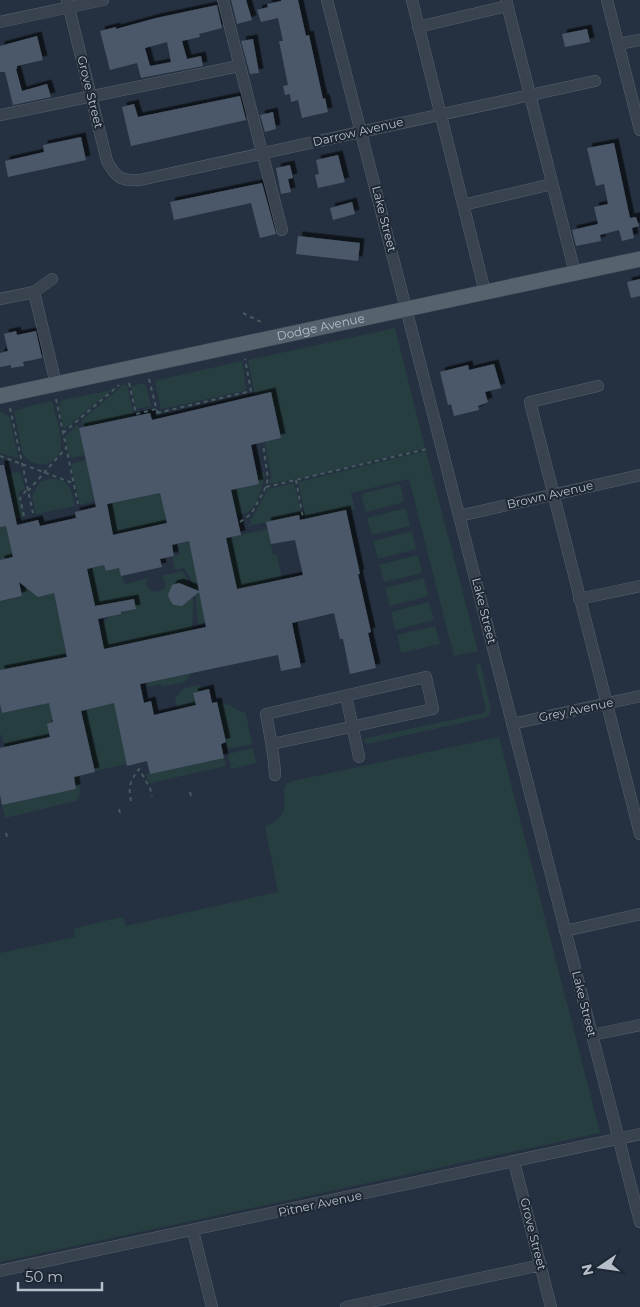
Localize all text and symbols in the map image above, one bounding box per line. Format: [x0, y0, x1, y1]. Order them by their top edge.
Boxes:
street label: Grove Street [74, 54, 107, 130]
street label: Darrow Avenue [311, 114, 405, 149]
street label: Lake Street [369, 184, 400, 254]
street label: Dodge Avenue [275, 310, 366, 344]
street label: Brown Avenue [505, 477, 595, 512]
street label: Lake Street [469, 576, 500, 646]
street label: Grey Avenue [537, 694, 615, 725]
street label: Lake Street [569, 969, 600, 1039]
street label: Pitner Avenue [277, 1187, 363, 1220]
street label: Grove Street [517, 1196, 550, 1272]
north arrow [575, 1242, 625, 1292]
scale bar [18, 1260, 101, 1292]
text: N [577, 1262, 597, 1277]
text: 50 m [25, 1267, 63, 1286]

